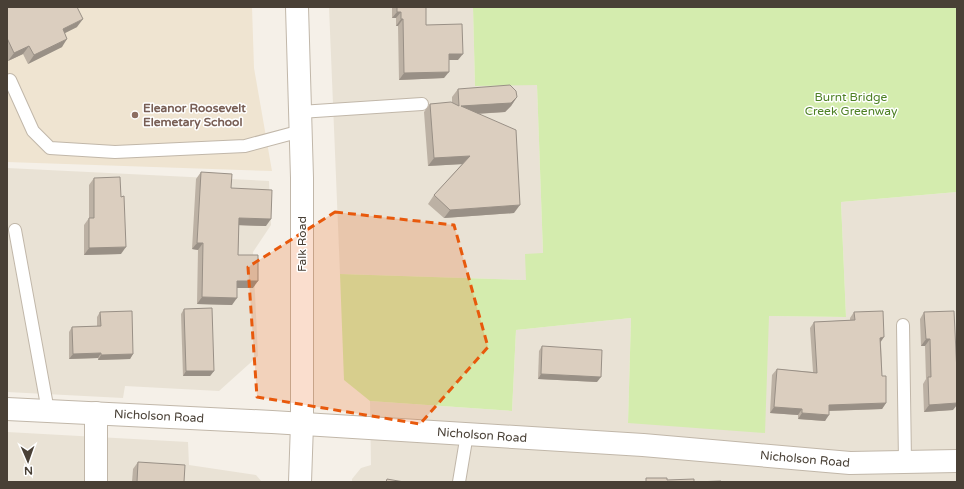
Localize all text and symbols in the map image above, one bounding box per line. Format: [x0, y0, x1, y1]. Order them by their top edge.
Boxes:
park label: Burnt Bridge Creek Greenway [805, 90, 898, 118]
place label: Eleanor Roosevelt Elemetary School [143, 101, 246, 130]
marker: Eleanor Roosevelt Elemetary School [130, 110, 140, 120]
street label: Falk Road [295, 216, 309, 272]
street label: Nicholson Road [114, 407, 204, 425]
street label: Nicholson Road [437, 425, 527, 445]
north arrow [8, 441, 48, 481]
street label: Nicholson Road [759, 448, 851, 470]
text: N [24, 464, 33, 477]

